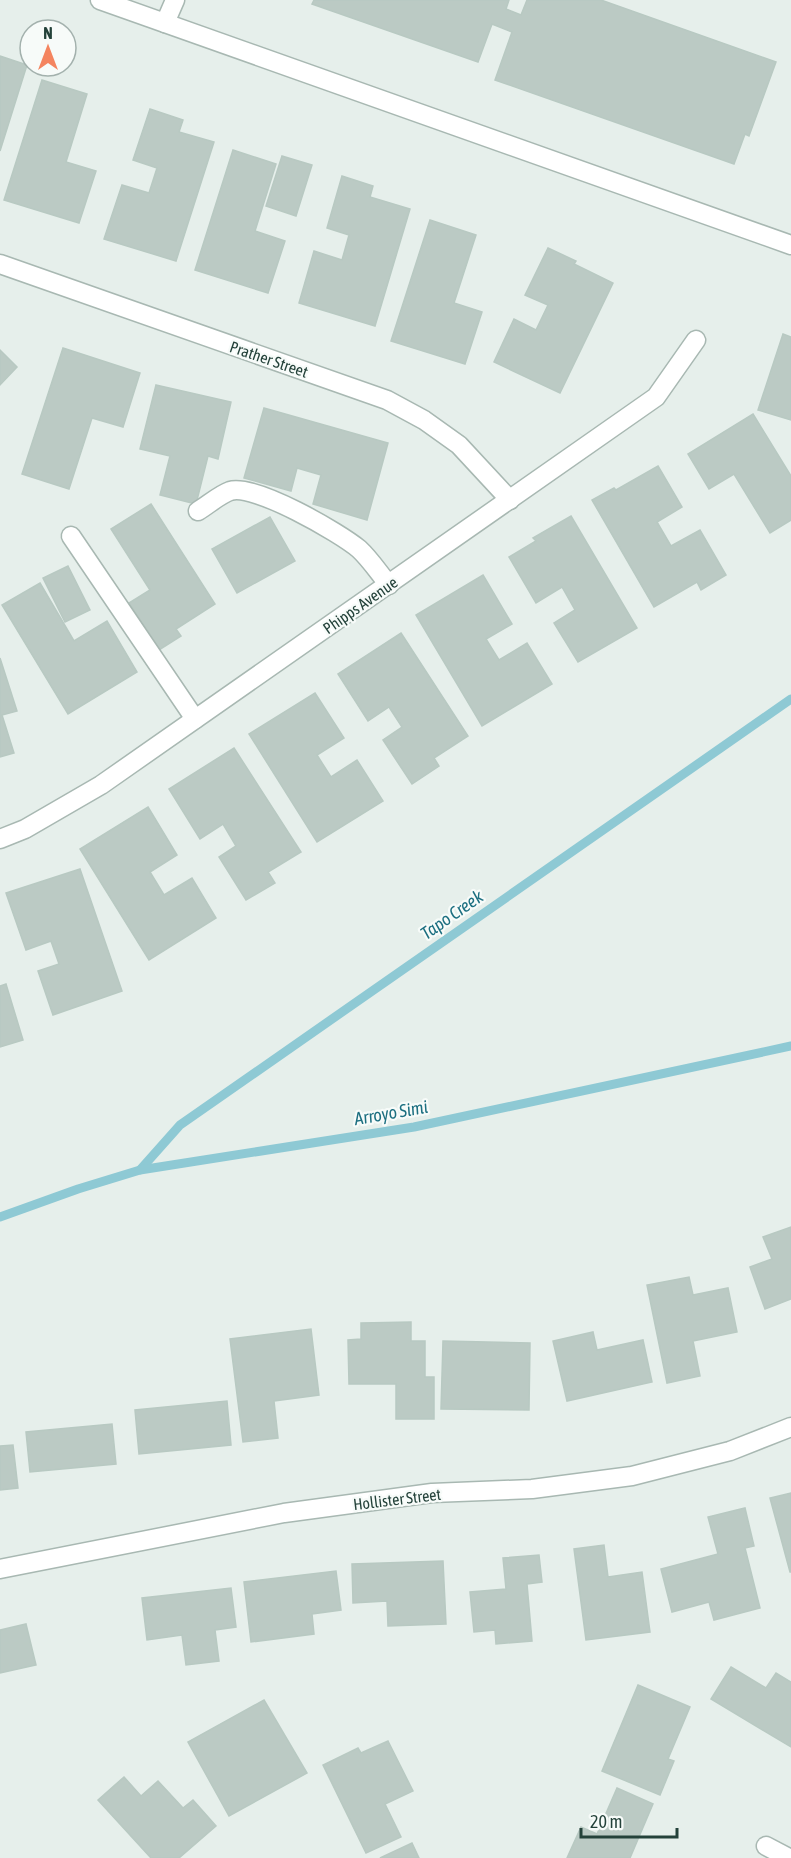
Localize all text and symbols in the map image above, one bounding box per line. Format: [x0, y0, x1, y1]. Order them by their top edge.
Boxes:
north arrow [18, 18, 78, 78]
text: N [43, 24, 53, 42]
street label: Prather Street [228, 337, 311, 381]
street label: Phipps Avenue [319, 573, 401, 638]
water label: Tapo Creek [416, 885, 488, 944]
water label: Arroyo Simi [352, 1096, 429, 1129]
street label: Hollister Street [352, 1485, 442, 1513]
scale bar [581, 1801, 677, 1839]
text: 20 m [590, 1811, 622, 1832]

